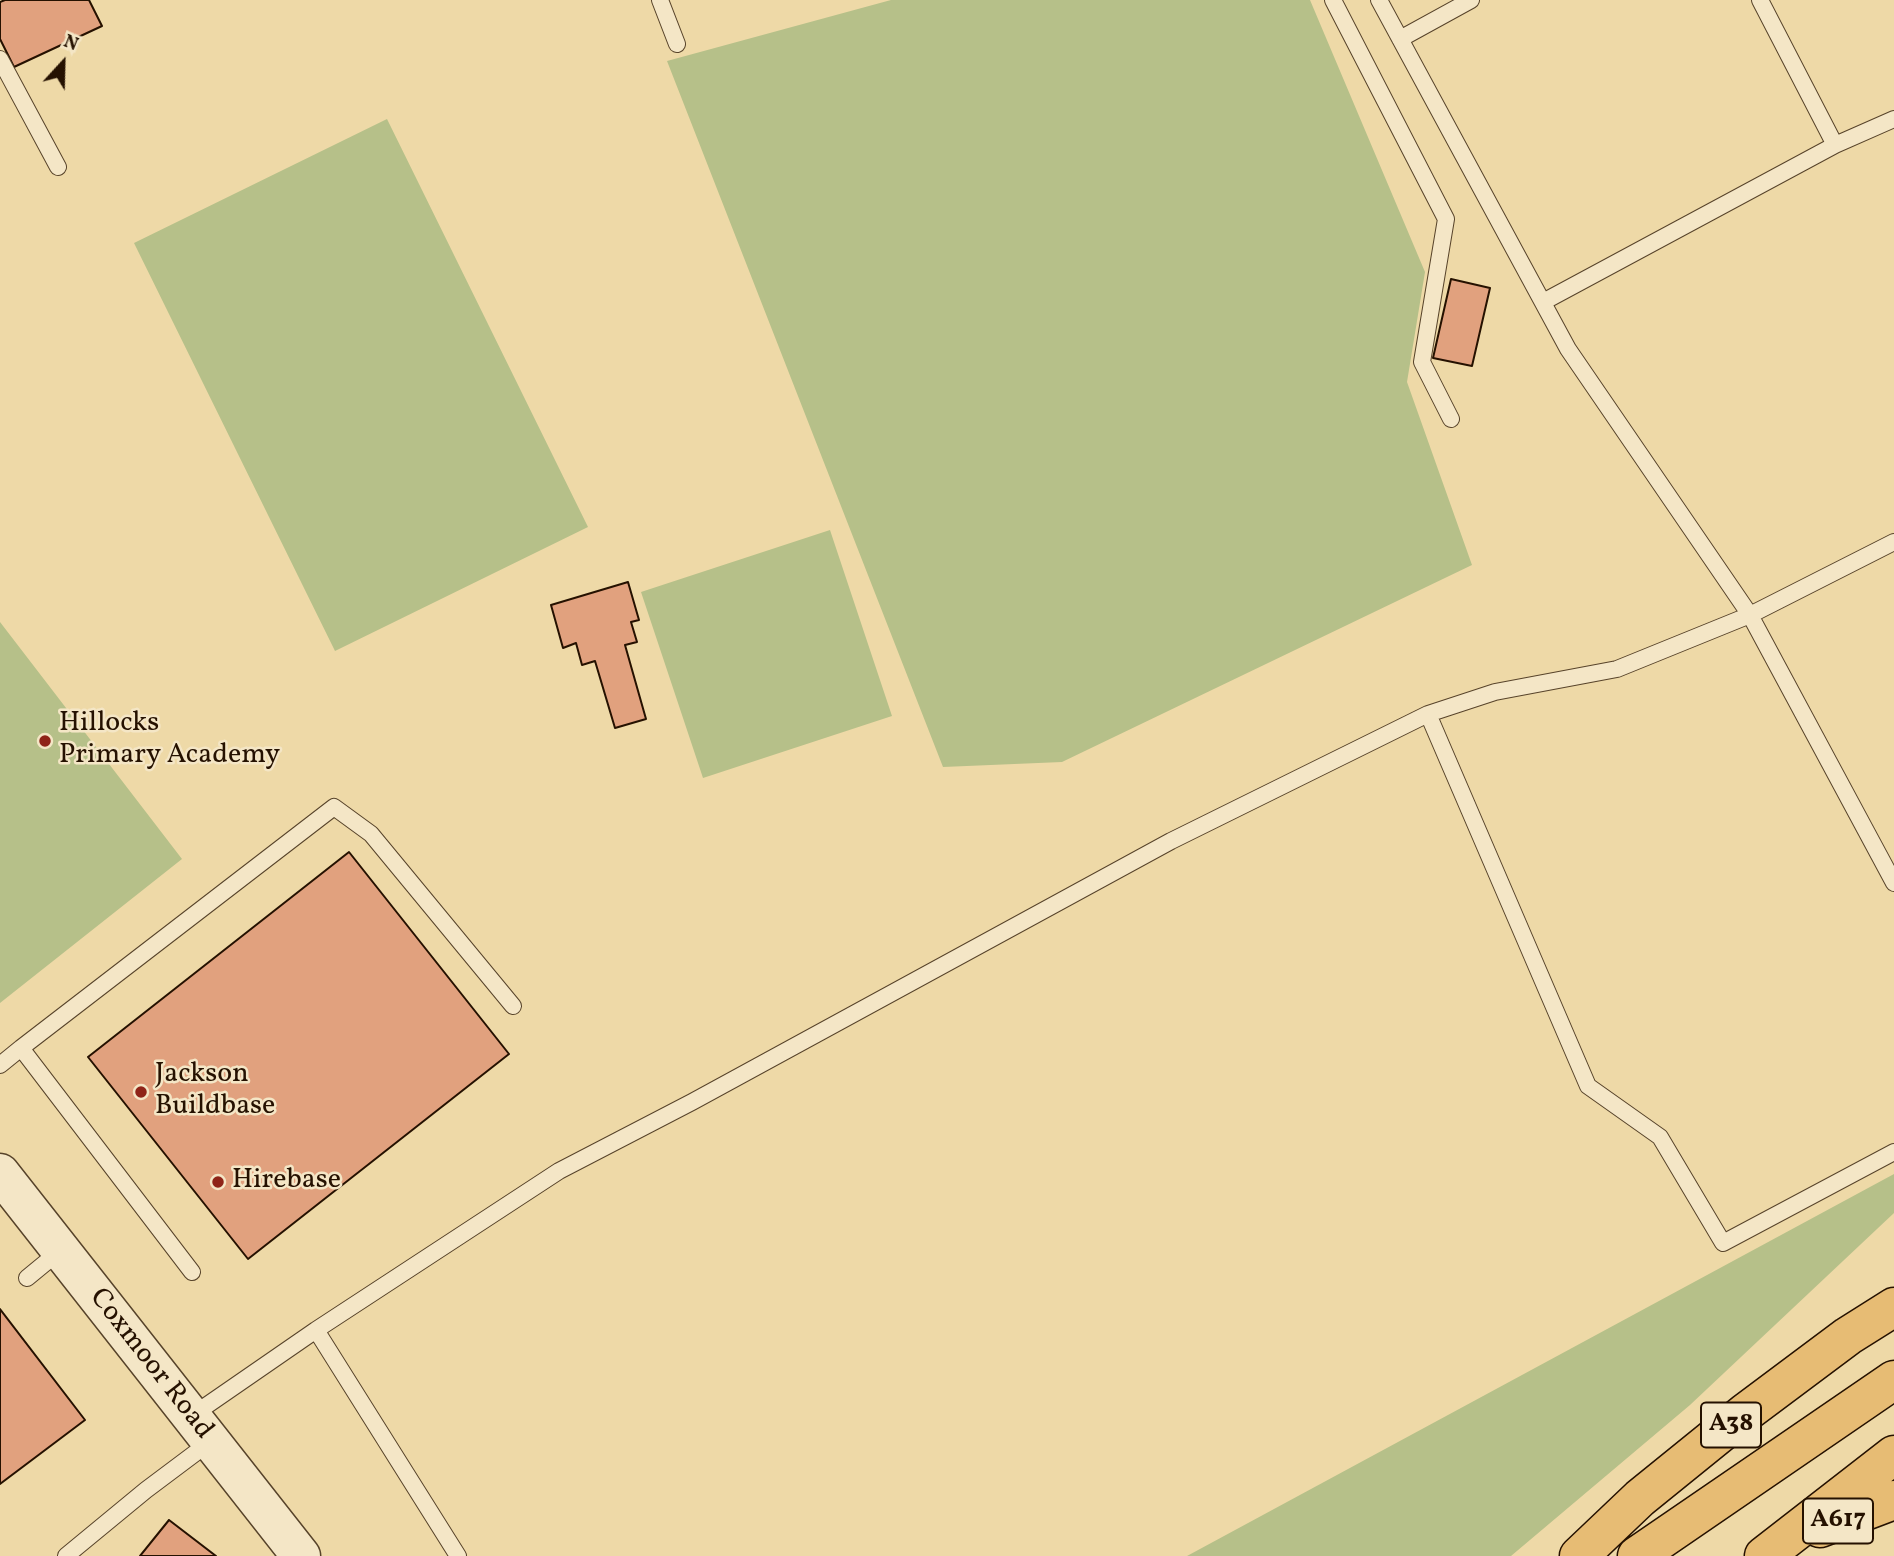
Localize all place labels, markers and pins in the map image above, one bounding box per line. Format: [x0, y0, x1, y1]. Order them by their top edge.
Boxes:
place label: Hillocks Primary Academy [59, 708, 280, 774]
marker: Hillocks Primary Academy [37, 733, 53, 749]
place label: Jackson Buildbase [155, 1059, 275, 1125]
marker: Jackson Buildbase [133, 1084, 149, 1100]
place label: Hirebase [232, 1165, 341, 1199]
marker: Hirebase [210, 1174, 226, 1190]

